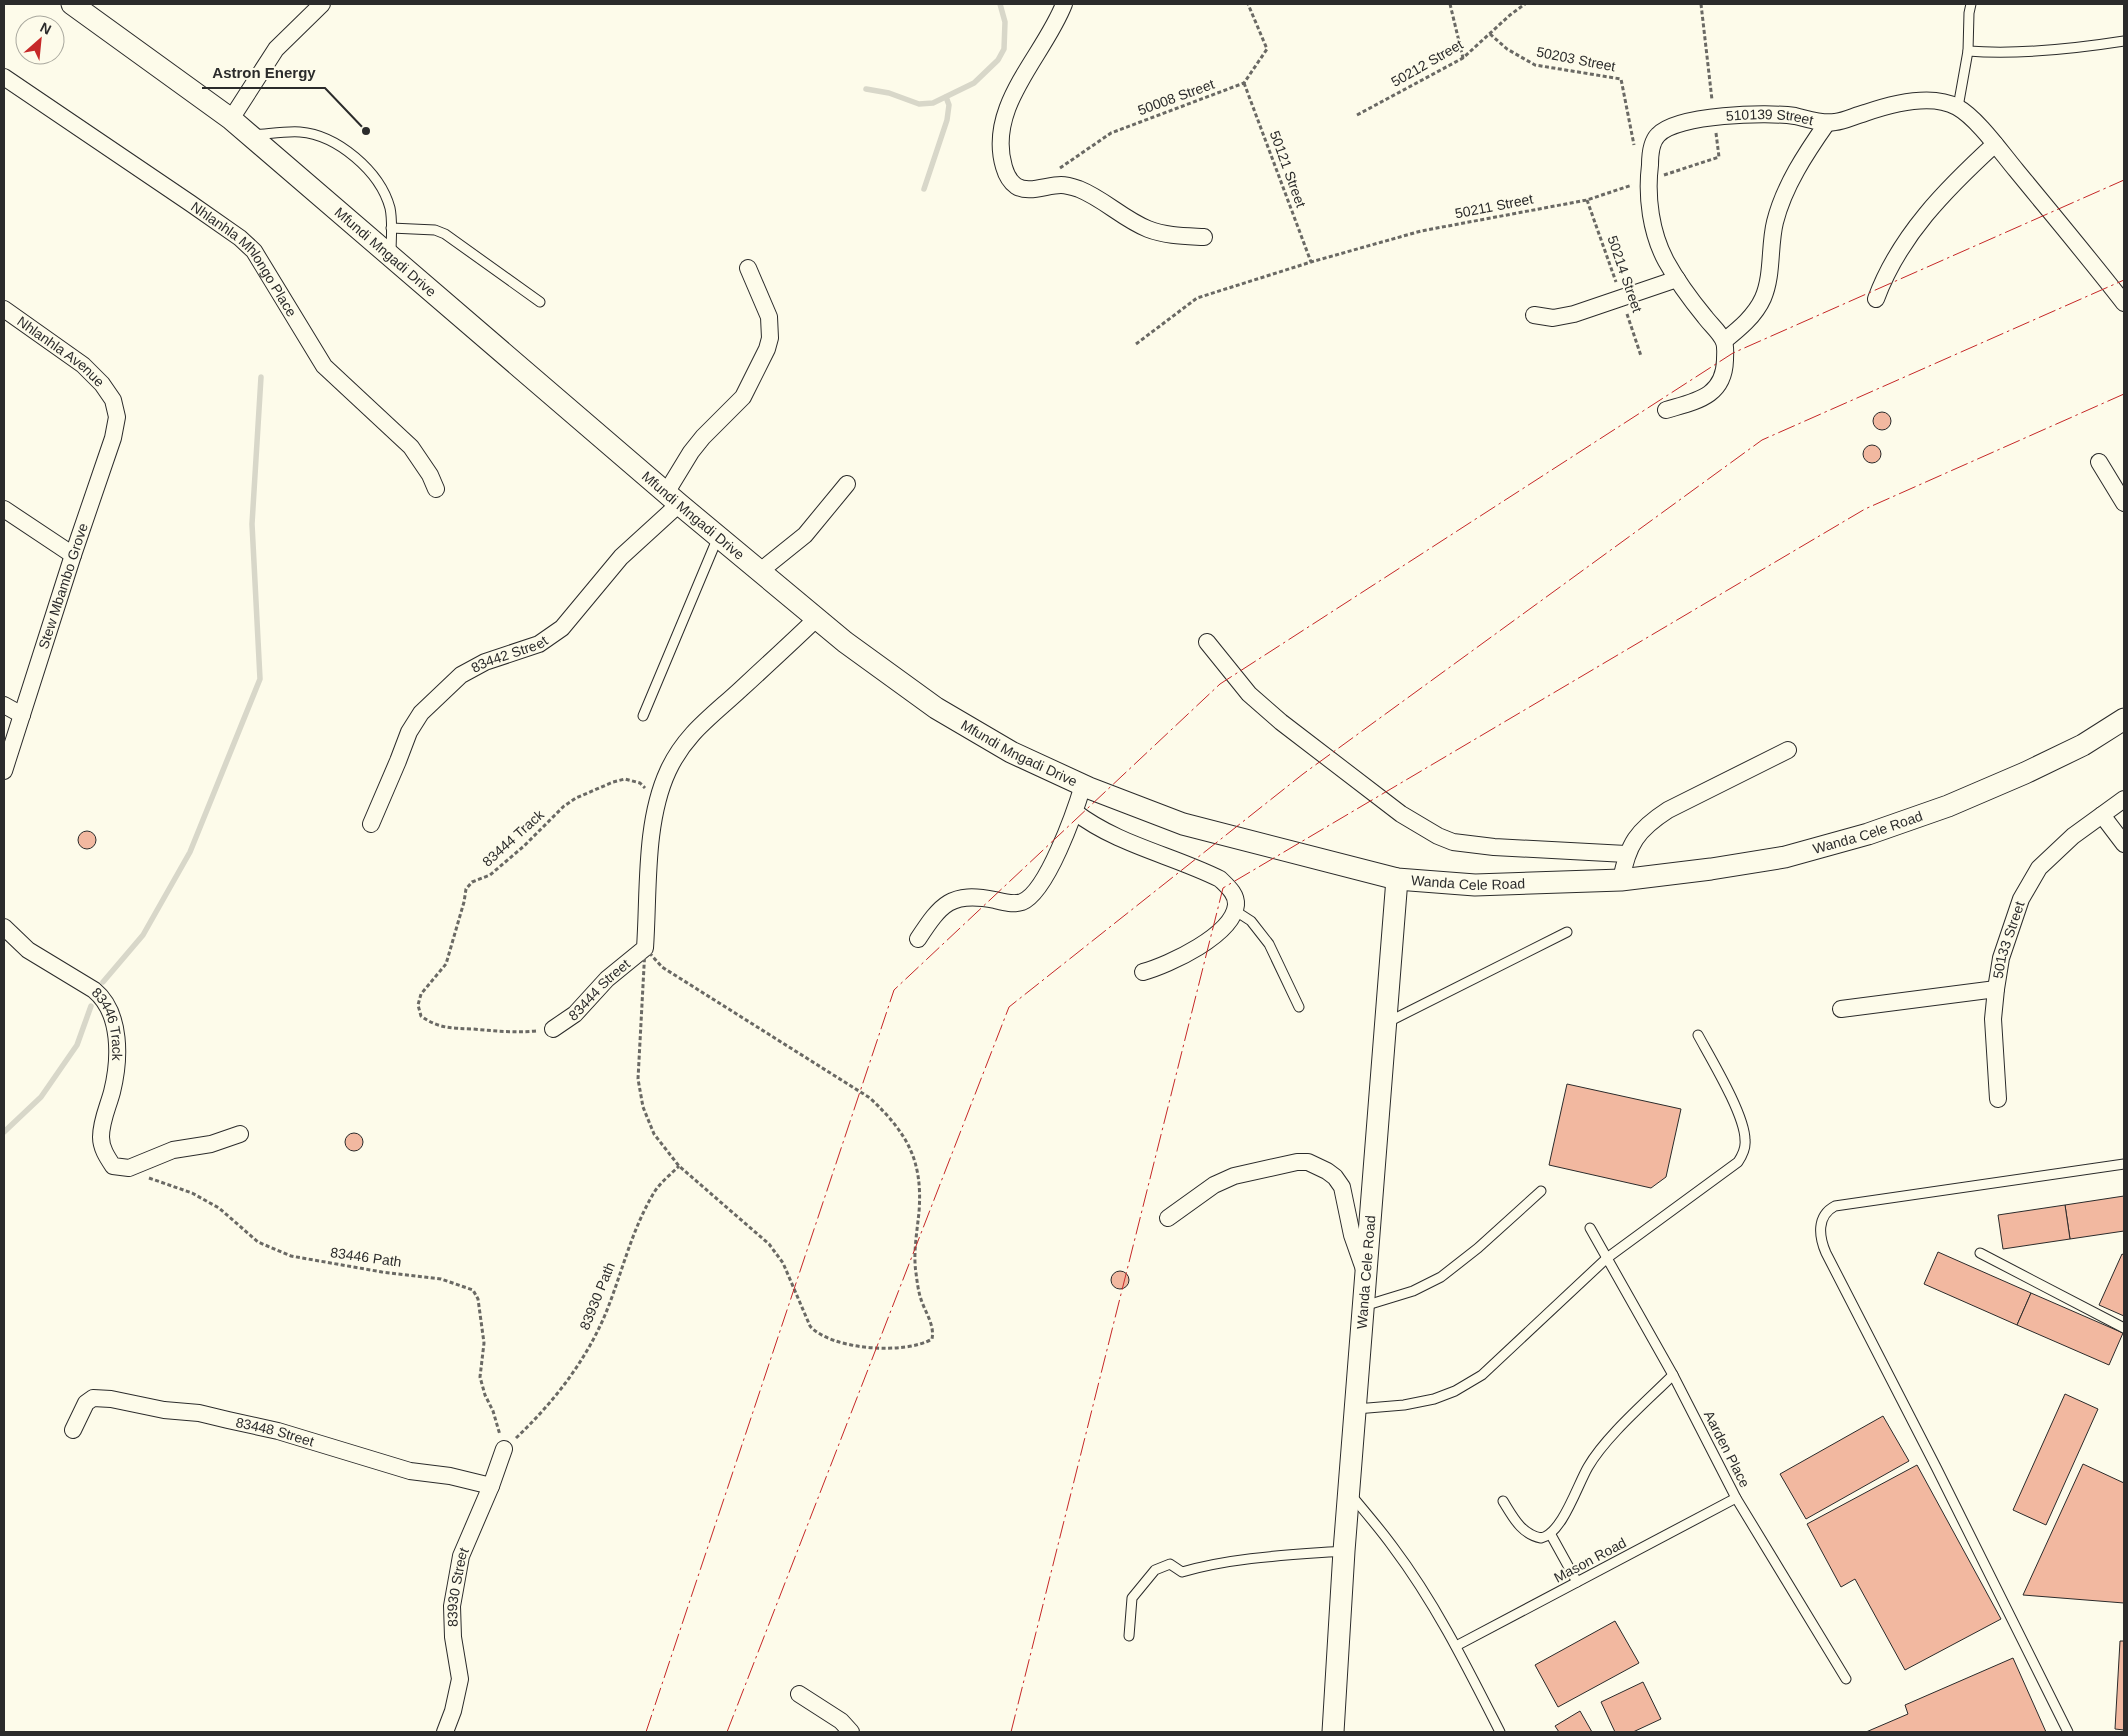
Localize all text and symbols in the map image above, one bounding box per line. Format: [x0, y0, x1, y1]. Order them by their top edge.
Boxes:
north arrow [15, 15, 65, 65]
text: N [38, 19, 54, 38]
street label: 50212 Street [1388, 36, 1466, 90]
street label: 50203 Street [1535, 43, 1617, 75]
callout: Astron Energy [202, 58, 325, 88]
text: Astron Energy [212, 64, 316, 81]
street label: 50008 Street [1136, 76, 1217, 118]
street label: 510139 Street [1725, 106, 1815, 128]
street label: 50121 Street [1267, 129, 1309, 210]
street label: 50211 Street [1454, 191, 1534, 221]
street label: Nhlanhla Mhlongo Place [188, 198, 300, 320]
street label: Mfundi Mngadi Drive [332, 204, 440, 300]
street label: 50214 Street [1604, 233, 1646, 315]
street label: Nhlanhla Avenue [14, 313, 108, 390]
street label: Mfundi Mngadi Drive [639, 468, 748, 563]
street label: Stew Mbambo Grove [35, 521, 91, 651]
street label: 83442 Street [468, 632, 551, 676]
street label: Mfundi Mngadi Drive [958, 717, 1080, 790]
street label: 83444 Track [479, 806, 548, 870]
street label: Wanda Cele Road [1811, 808, 1925, 857]
street label: Wanda Cele Road [1411, 872, 1525, 893]
street label: 50133 Street [1990, 899, 2028, 980]
street label: 83444 Street [566, 956, 633, 1024]
street label: 83446 Track [89, 984, 125, 1062]
street label: Wanda Cele Road [1354, 1215, 1378, 1330]
street label: 83446 Path [329, 1244, 403, 1270]
street label: 83930 Path [576, 1260, 618, 1332]
street label: Aarden Place [1701, 1408, 1753, 1490]
street label: 83448 Street [234, 1414, 316, 1449]
street label: Mason Road [1551, 1534, 1629, 1586]
street label: 83930 Street [444, 1545, 472, 1627]

